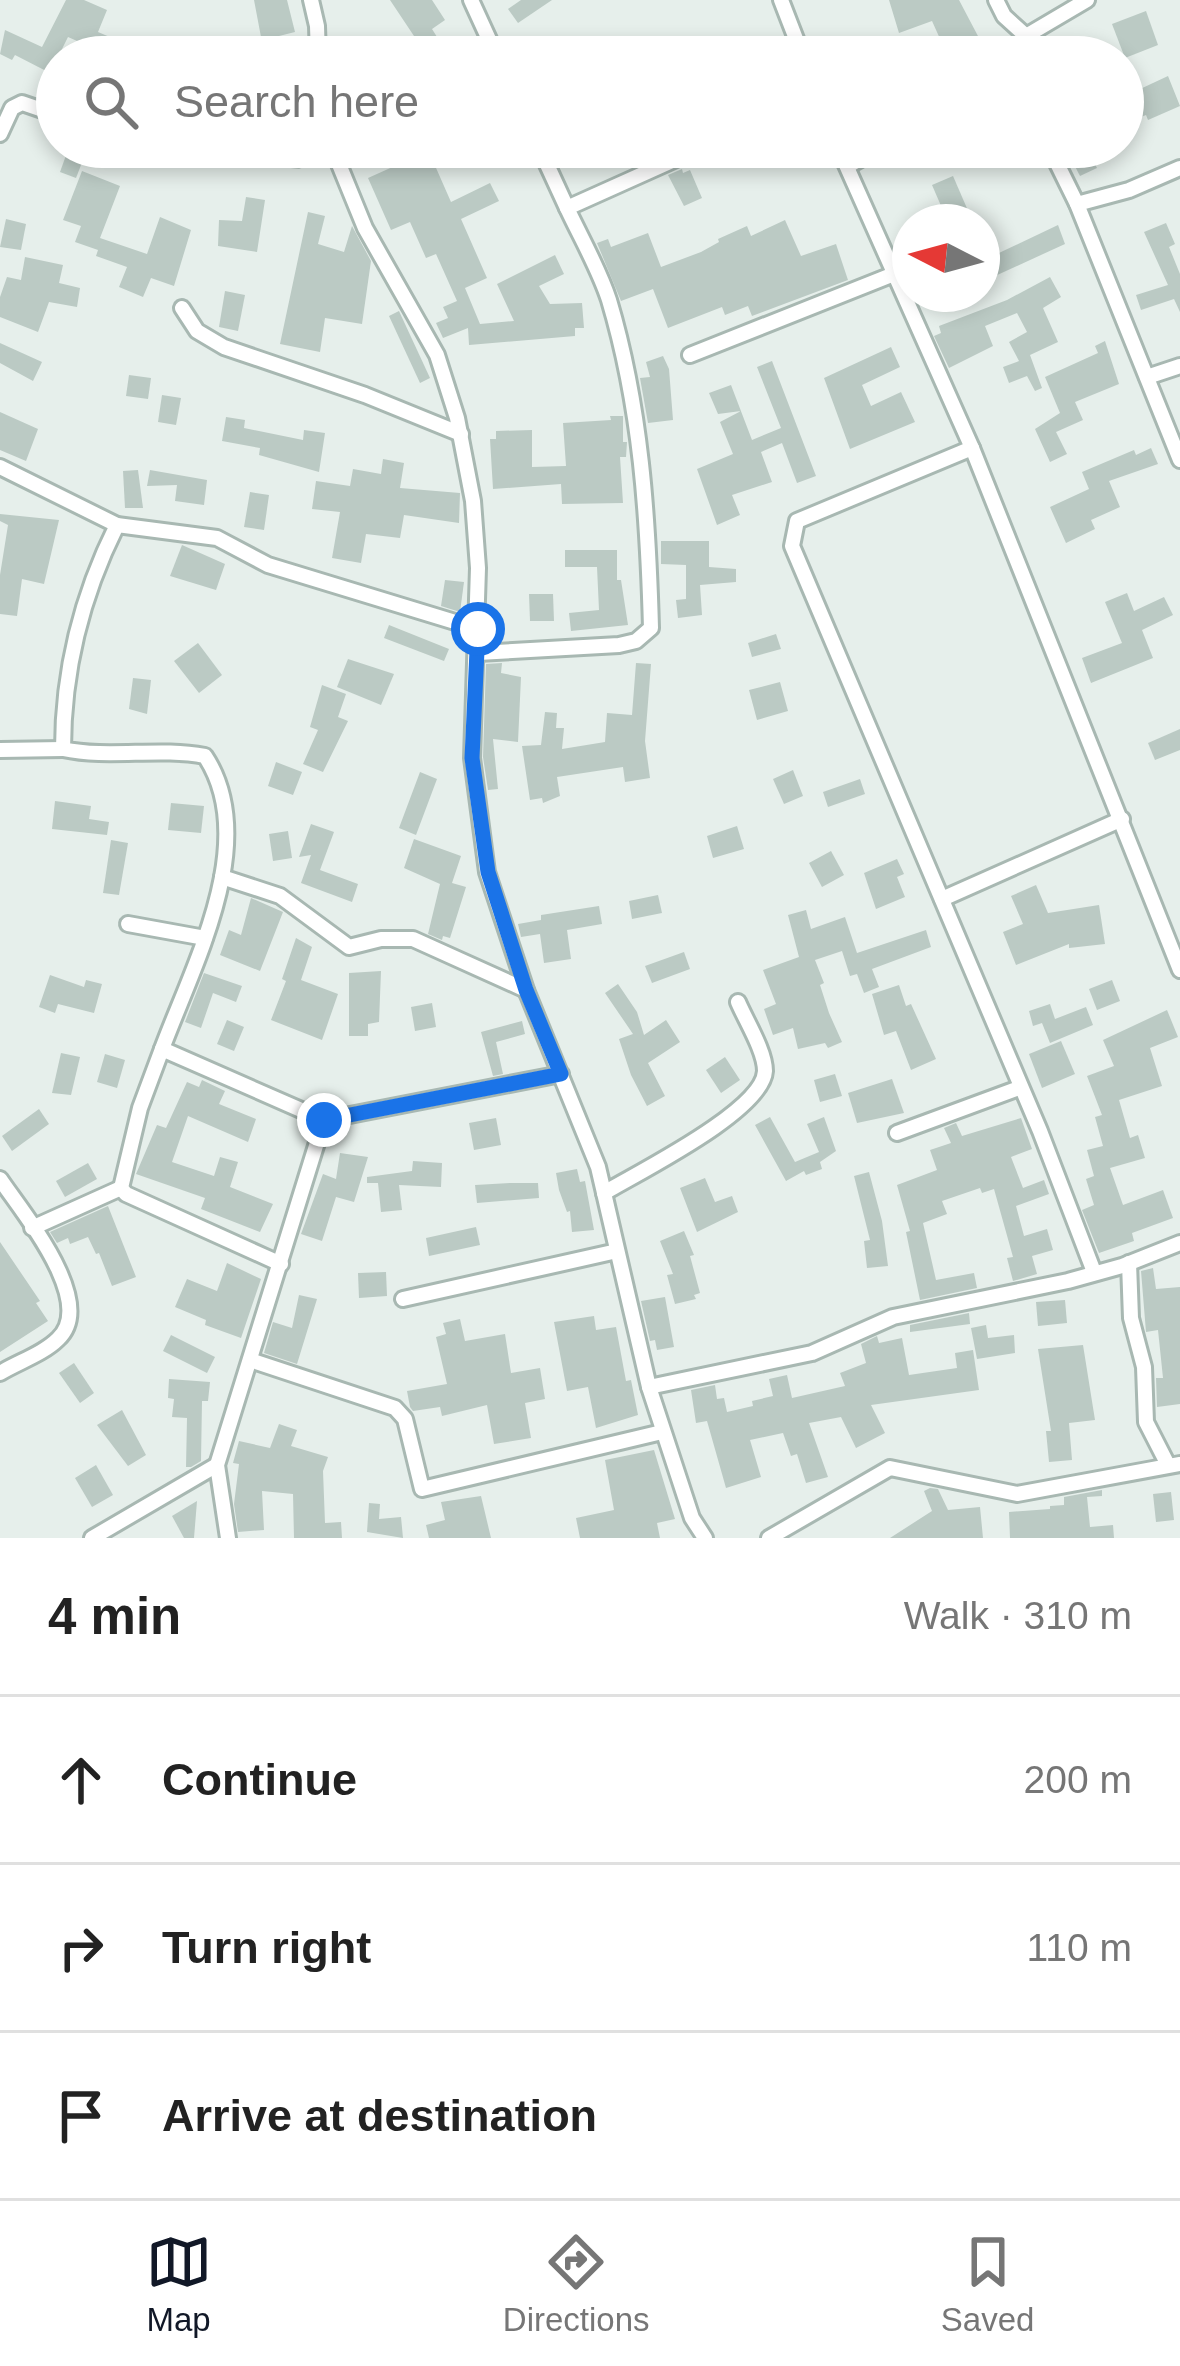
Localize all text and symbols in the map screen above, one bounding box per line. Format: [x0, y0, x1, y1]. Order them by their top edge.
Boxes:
search box [36, 36, 1144, 168]
icon: search [78, 69, 144, 135]
text: Search here [174, 76, 419, 127]
north arrow [892, 204, 1000, 312]
route start [451, 602, 505, 656]
route end [297, 1093, 351, 1147]
text: 4 min [48, 1588, 181, 1645]
text: Walk · 310 m [904, 1594, 1132, 1637]
icon: ahead [48, 1747, 114, 1813]
text: Continue [162, 1754, 357, 1805]
text: 200 m [1024, 1758, 1132, 1801]
icon: right [48, 1915, 114, 1981]
text: Turn right [162, 1922, 371, 1973]
text: 110 m [1027, 1926, 1132, 1969]
icon: arrive [48, 2083, 114, 2149]
text: Arrive at destination [162, 2090, 597, 2141]
tab: Map [146, 2229, 212, 2339]
tab: Directions [503, 2229, 650, 2339]
tab: Saved [941, 2229, 1034, 2339]

